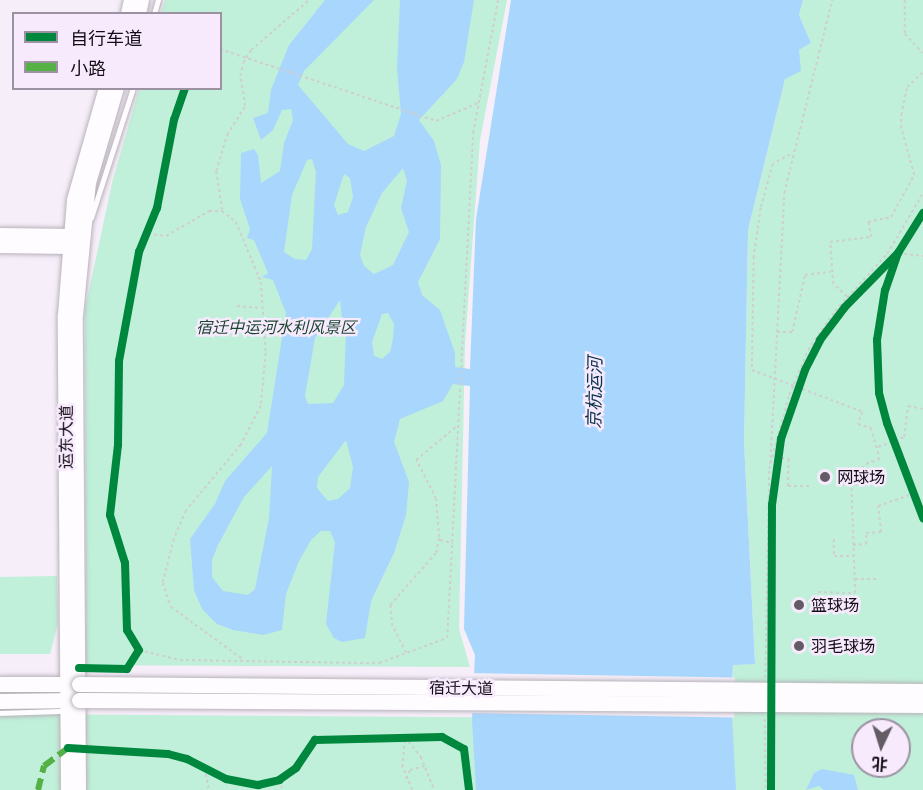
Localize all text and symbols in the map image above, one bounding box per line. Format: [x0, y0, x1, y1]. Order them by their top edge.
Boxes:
legend [12, 12, 222, 90]
text: 自行车道 [70, 26, 142, 51]
text: 小路 [70, 56, 106, 81]
park label: 宿迁中运河水利风景区 [196, 317, 356, 337]
water label: 京杭运河 [584, 357, 606, 429]
street label: 运东大道 [56, 405, 76, 469]
place label: 网球场 [837, 467, 885, 487]
marker: 网球场 [818, 470, 832, 484]
place label: 篮球场 [811, 595, 859, 615]
marker: 篮球场 [792, 598, 806, 612]
place label: 羽毛球场 [811, 636, 875, 656]
marker: 羽毛球场 [792, 639, 806, 653]
street label: 宿迁大道 [429, 678, 493, 698]
north arrow [851, 718, 911, 778]
text: 北 [871, 752, 889, 775]

